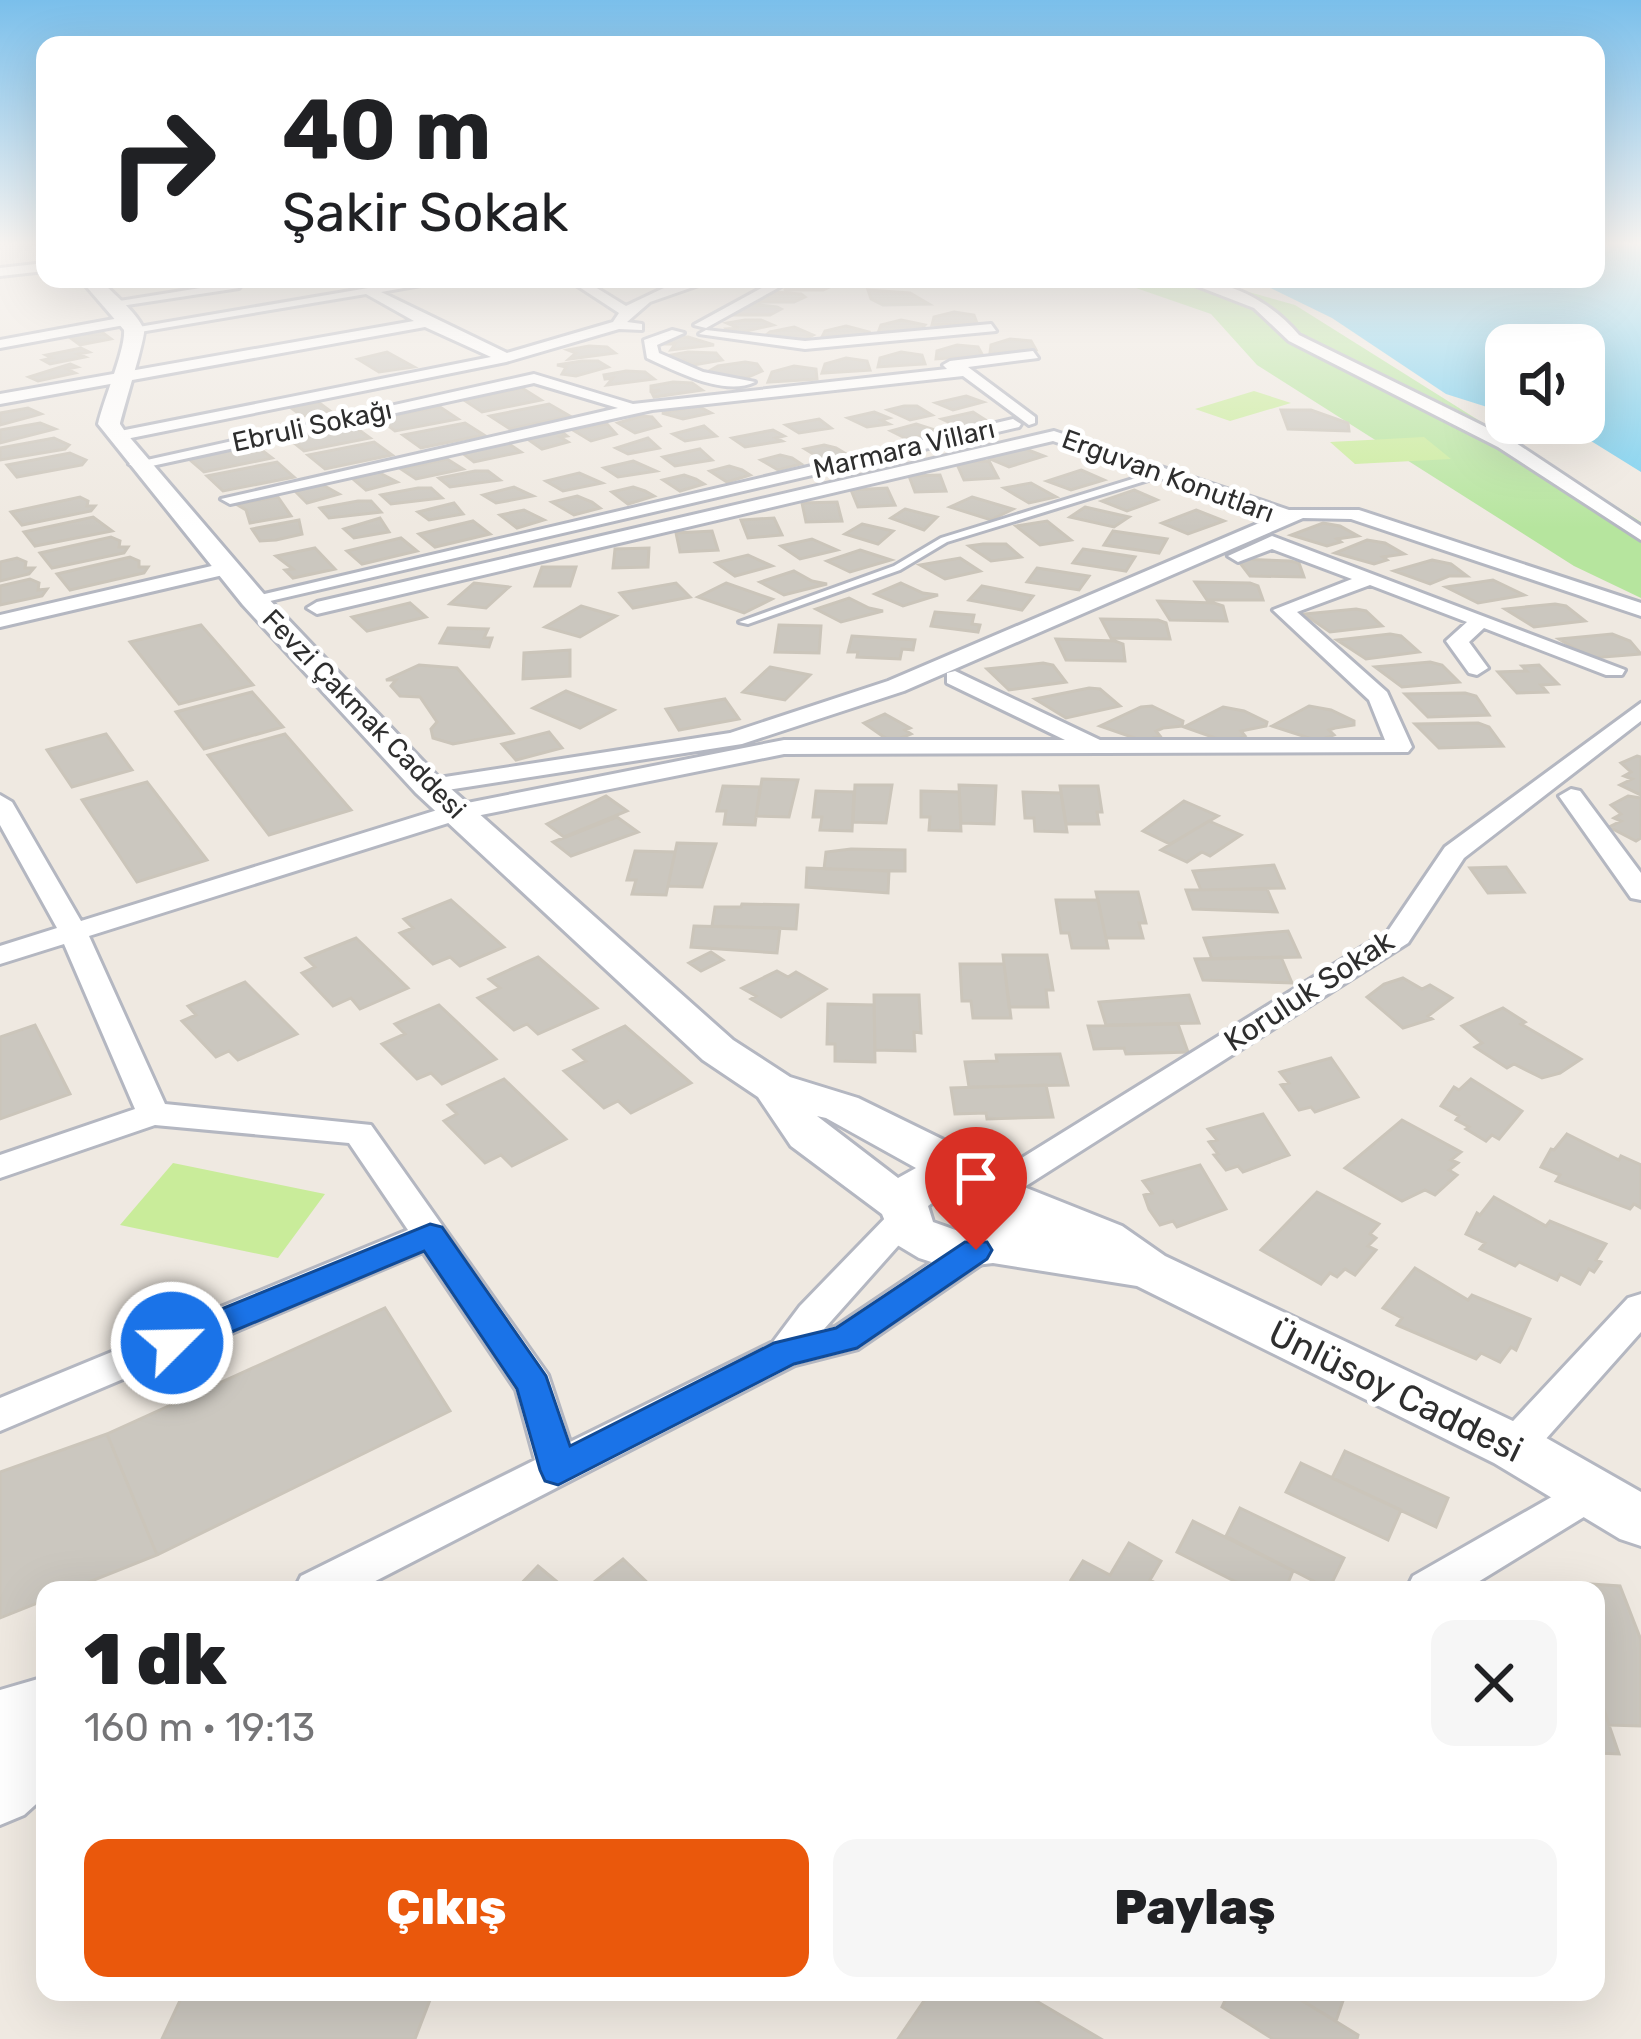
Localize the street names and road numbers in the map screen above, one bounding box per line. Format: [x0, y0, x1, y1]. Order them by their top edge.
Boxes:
street label: Ebruli Sokağı [229, 393, 395, 459]
street label: Marmara Vilları [810, 413, 998, 485]
street label: Erguvan Konutları [1058, 423, 1278, 529]
street label: Fevzi Çakmak Caddesi [256, 603, 472, 825]
street label: Koruluk Sokak [1218, 923, 1401, 1059]
street label: Ünlüsoy Caddesi [1262, 1311, 1530, 1471]

